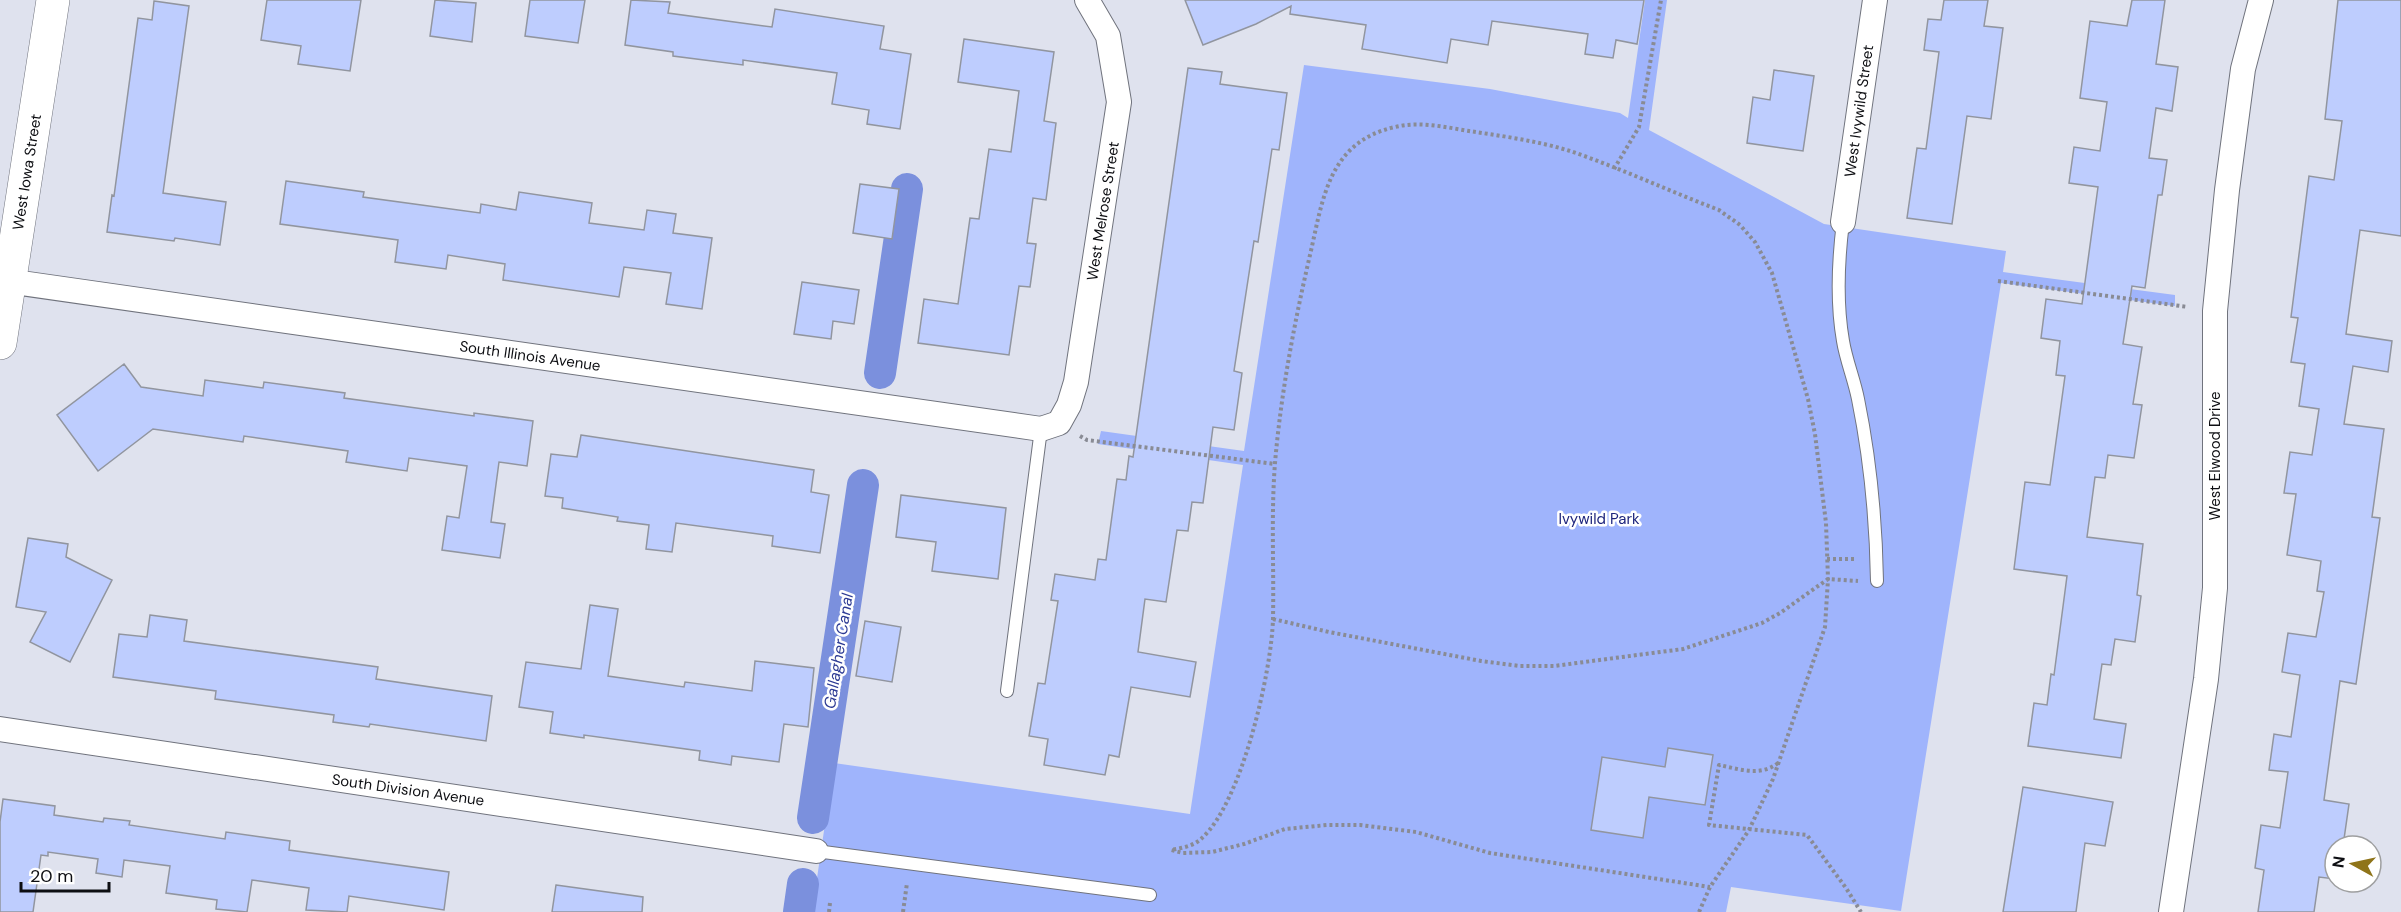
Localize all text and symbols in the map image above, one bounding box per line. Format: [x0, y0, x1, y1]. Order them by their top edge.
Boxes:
street label: West Ivywild Street [1840, 43, 1878, 178]
street label: West Iowa Street [8, 112, 46, 231]
street label: West Melrose Street [1082, 140, 1124, 282]
street label: South Illinois Avenue [458, 336, 602, 376]
street label: West Elwood Drive [2205, 391, 2225, 521]
park label: Ivywild Park [1558, 509, 1640, 529]
water label: Gallagher Canal [819, 591, 858, 710]
street label: South Division Avenue [330, 769, 486, 811]
north arrow [2323, 834, 2383, 894]
scale bar [21, 855, 110, 893]
text: N [2327, 855, 2350, 869]
text: 20 m [30, 864, 73, 888]

